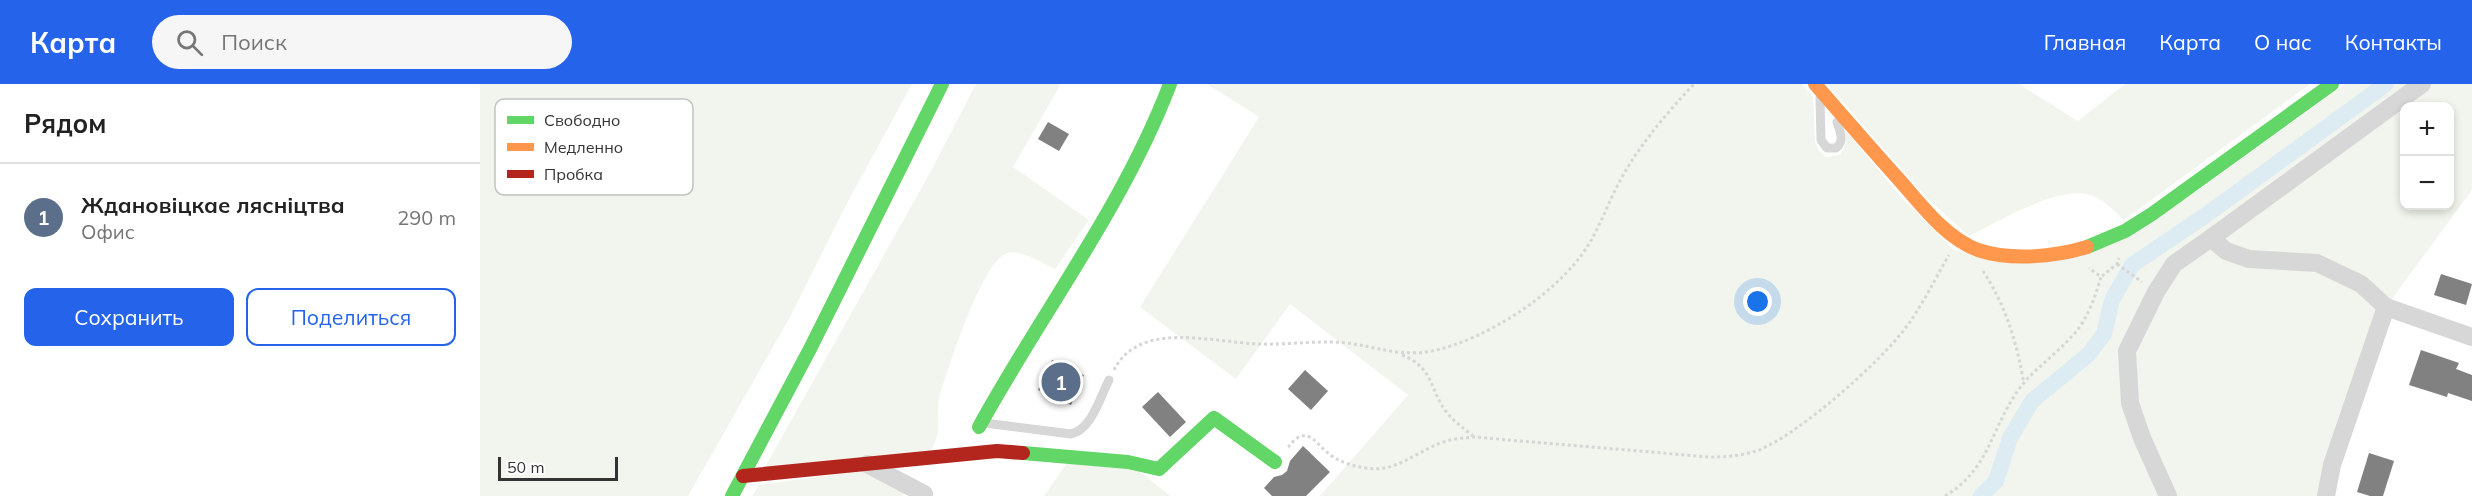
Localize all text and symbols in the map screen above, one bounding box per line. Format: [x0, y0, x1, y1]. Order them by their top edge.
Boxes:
search box [152, 15, 572, 69]
text: Карта [30, 25, 116, 60]
icon: search [173, 26, 206, 59]
text: Поиск [221, 28, 287, 56]
text: Главная [2044, 29, 2126, 55]
text: Карта [2159, 29, 2221, 55]
text: О нас [2254, 29, 2312, 55]
text: Контакты [2345, 29, 2442, 55]
legend [495, 99, 693, 195]
map controls [2400, 102, 2454, 210]
button: + [2400, 102, 2454, 156]
text: Рядом [24, 107, 107, 140]
text: Свободно [544, 110, 620, 130]
text: Медленно [544, 137, 623, 157]
button: − [2400, 156, 2454, 210]
text: Пробка [544, 164, 603, 184]
text: Ждановіцкае лясніцтва [81, 191, 345, 219]
text: 1 [38, 205, 50, 230]
text: 290 m [397, 205, 456, 230]
text: Офис [81, 219, 135, 244]
your location [1743, 287, 1772, 316]
button: Сохранить [24, 288, 234, 346]
button: Поделиться [246, 288, 456, 346]
pin: 1 [1042, 360, 1080, 404]
scale bar [498, 454, 618, 482]
text: 50 m [507, 457, 544, 477]

